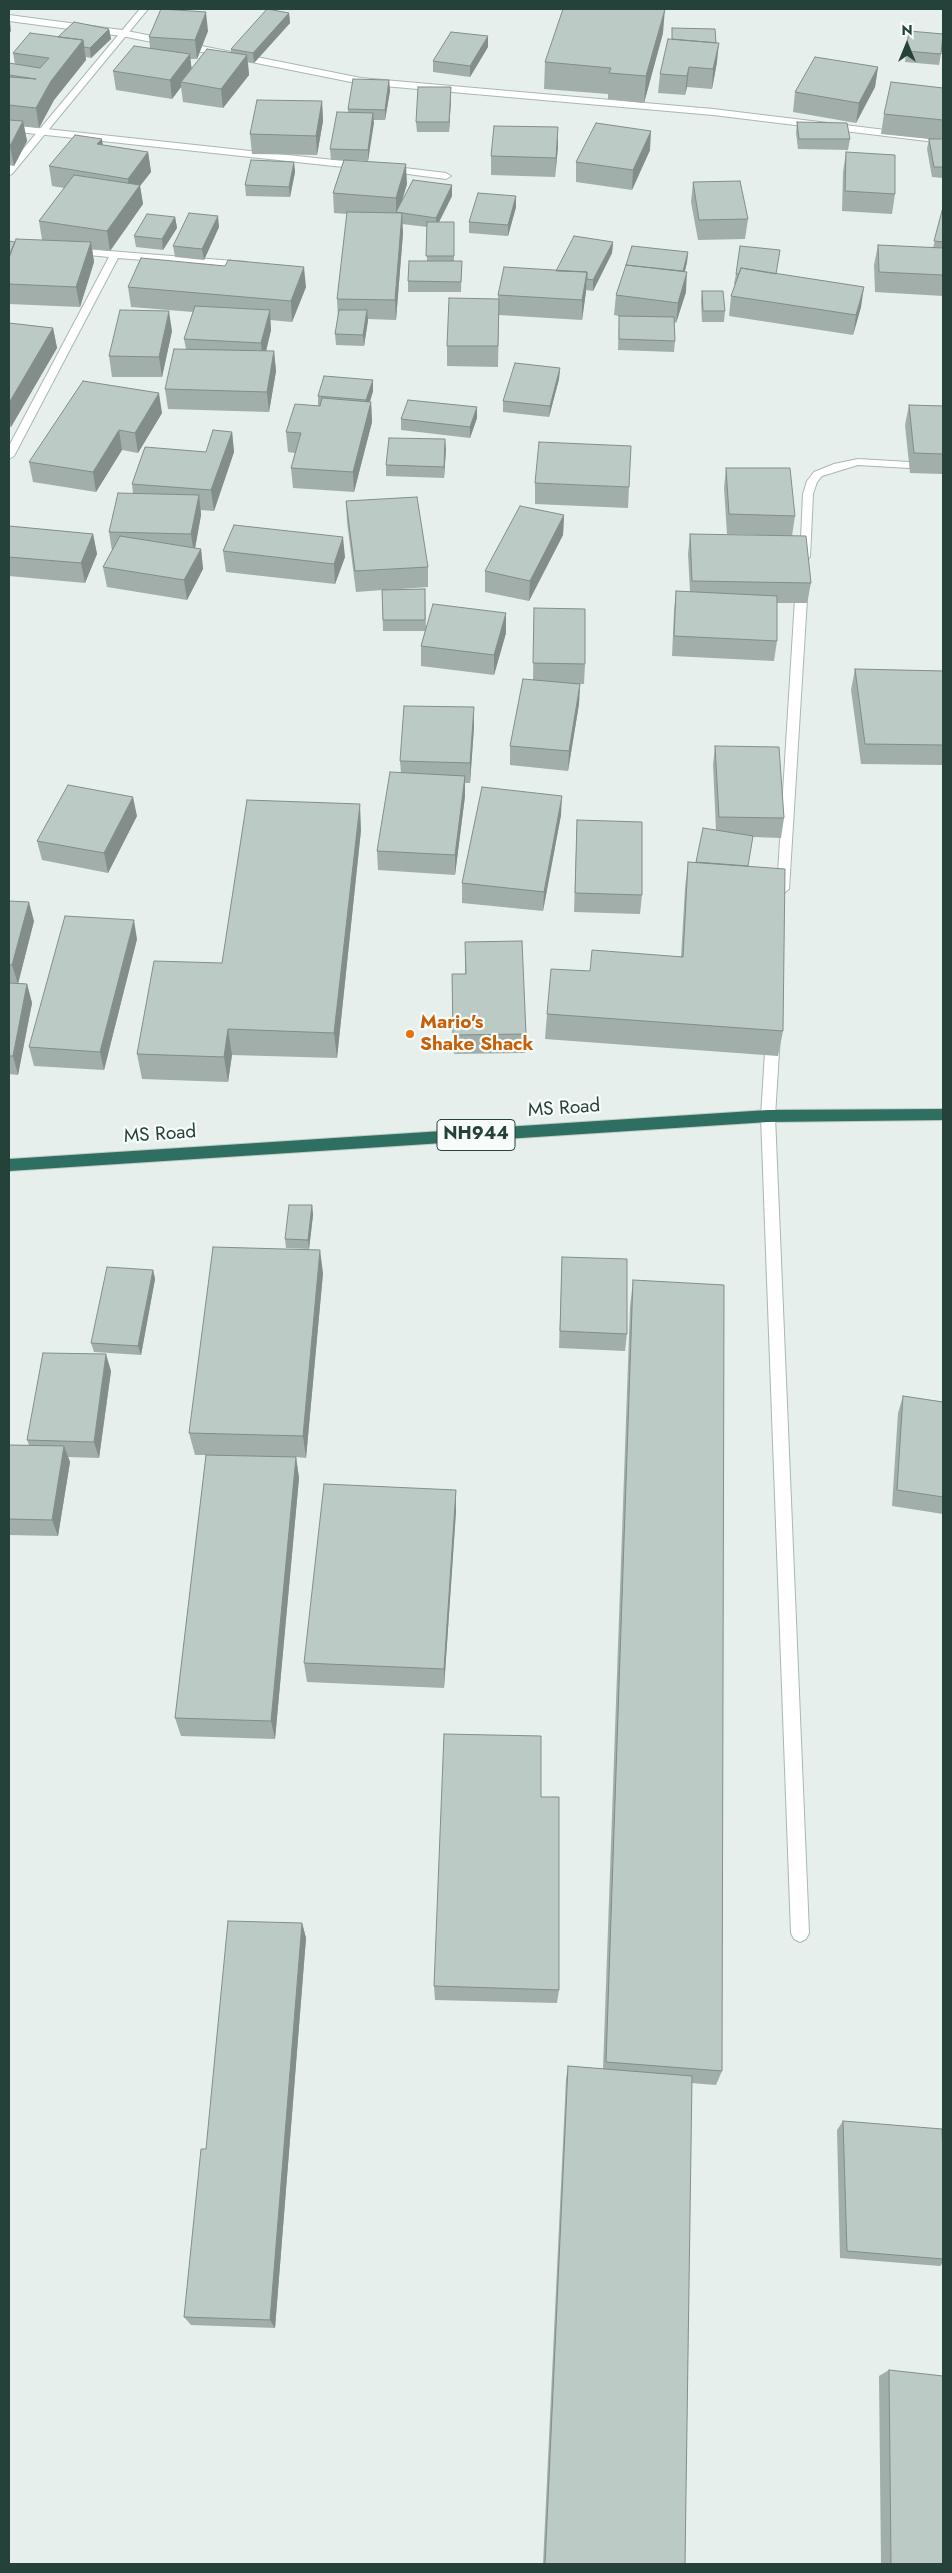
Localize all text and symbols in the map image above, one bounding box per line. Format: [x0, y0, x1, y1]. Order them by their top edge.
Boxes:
north arrow [882, 20, 932, 70]
text: N [901, 20, 913, 40]
place label: Mario's Shake Shack [420, 1012, 533, 1056]
marker: Mario's Shake Shack [404, 1028, 416, 1040]
street label: MS Road [527, 1095, 601, 1123]
road number: NH944 [437, 1120, 515, 1150]
street label: MS Road [123, 1121, 197, 1149]

